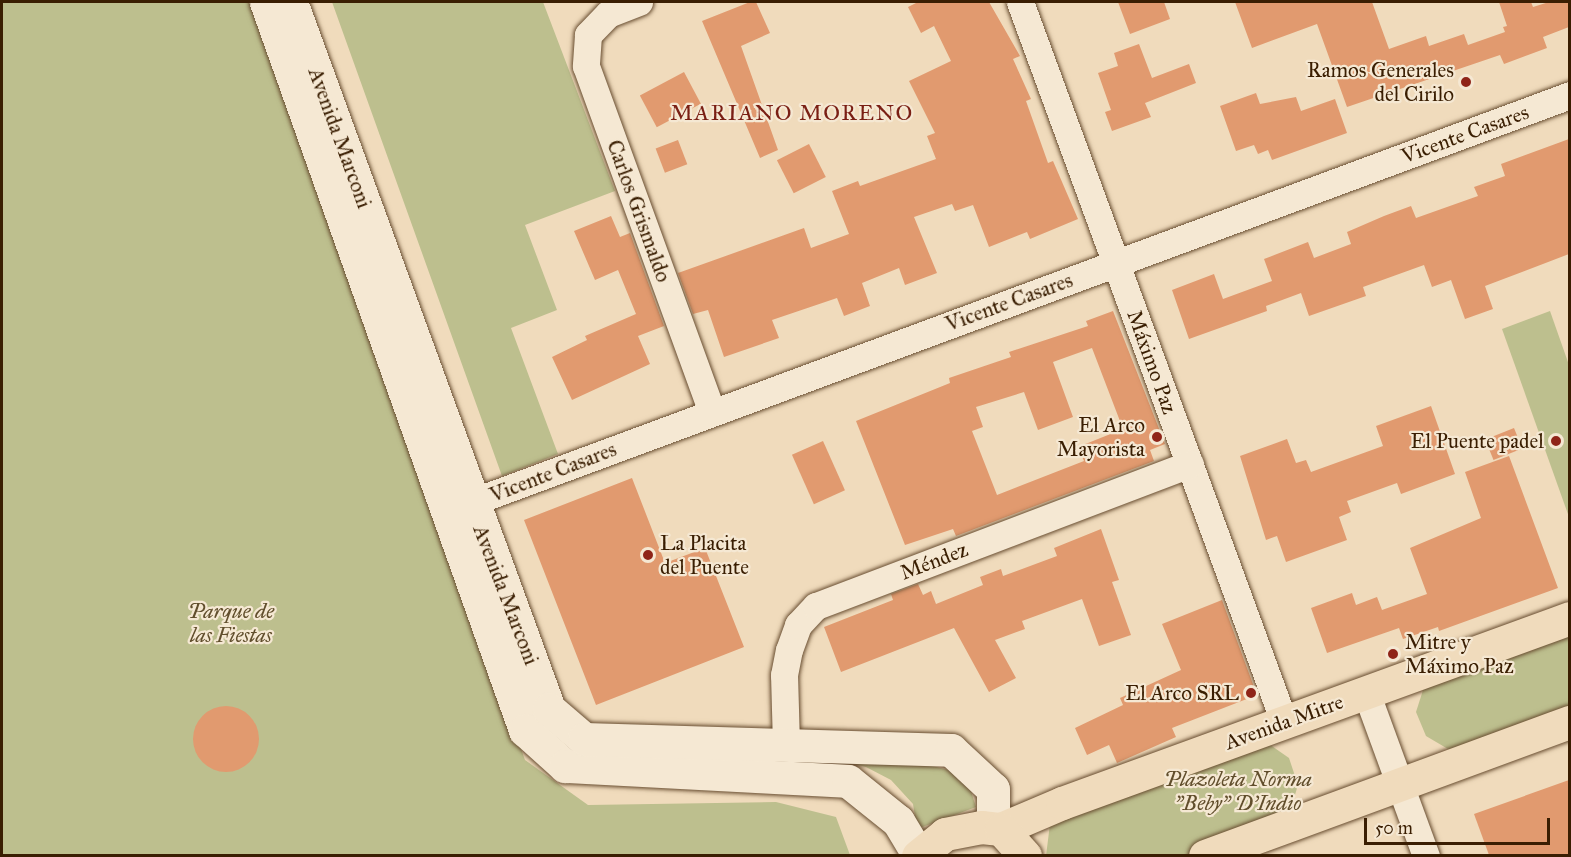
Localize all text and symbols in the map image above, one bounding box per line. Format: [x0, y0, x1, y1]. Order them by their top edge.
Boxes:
place label: Ramos Generales del Cirilo [1307, 57, 1454, 107]
street label: Avenida Marconi [303, 64, 377, 212]
marker: Ramos Generales del Cirilo [1459, 75, 1473, 89]
street label: Vicente Casares [1398, 99, 1532, 169]
district label: MARIANO MORENO [670, 100, 914, 126]
street label: Carlos Grismaldo [602, 136, 676, 286]
street label: Vicente Casares [942, 267, 1076, 337]
street label: Máximo Paz [1122, 307, 1182, 417]
place label: El Arco Mayorista [1057, 412, 1145, 462]
place label: El Puente padel [1410, 428, 1544, 454]
marker: El Arco Mayorista [1150, 430, 1164, 444]
marker: El Puente padel [1549, 434, 1563, 448]
street label: Vicente Casares [486, 436, 620, 508]
street label: Avenida Marconi [468, 521, 544, 669]
place label: La Placita del Puente [660, 530, 749, 580]
street label: Méndez [897, 537, 971, 585]
marker: La Placita del Puente [641, 548, 655, 562]
park label: Parque de las Fiestas [188, 598, 274, 648]
place label: Mitre y Máximo Paz [1405, 629, 1514, 679]
marker: Mitre y Máximo Paz [1386, 647, 1400, 661]
place label: El Arco SRL [1125, 680, 1239, 706]
marker: El Arco SRL [1244, 686, 1258, 700]
street label: Avenida Mitre [1221, 689, 1347, 755]
park label: Plazoleta Norma "Beby" D'Indio [1164, 766, 1312, 816]
scale bar [1367, 806, 1553, 844]
text: 50 m [1375, 817, 1413, 839]

